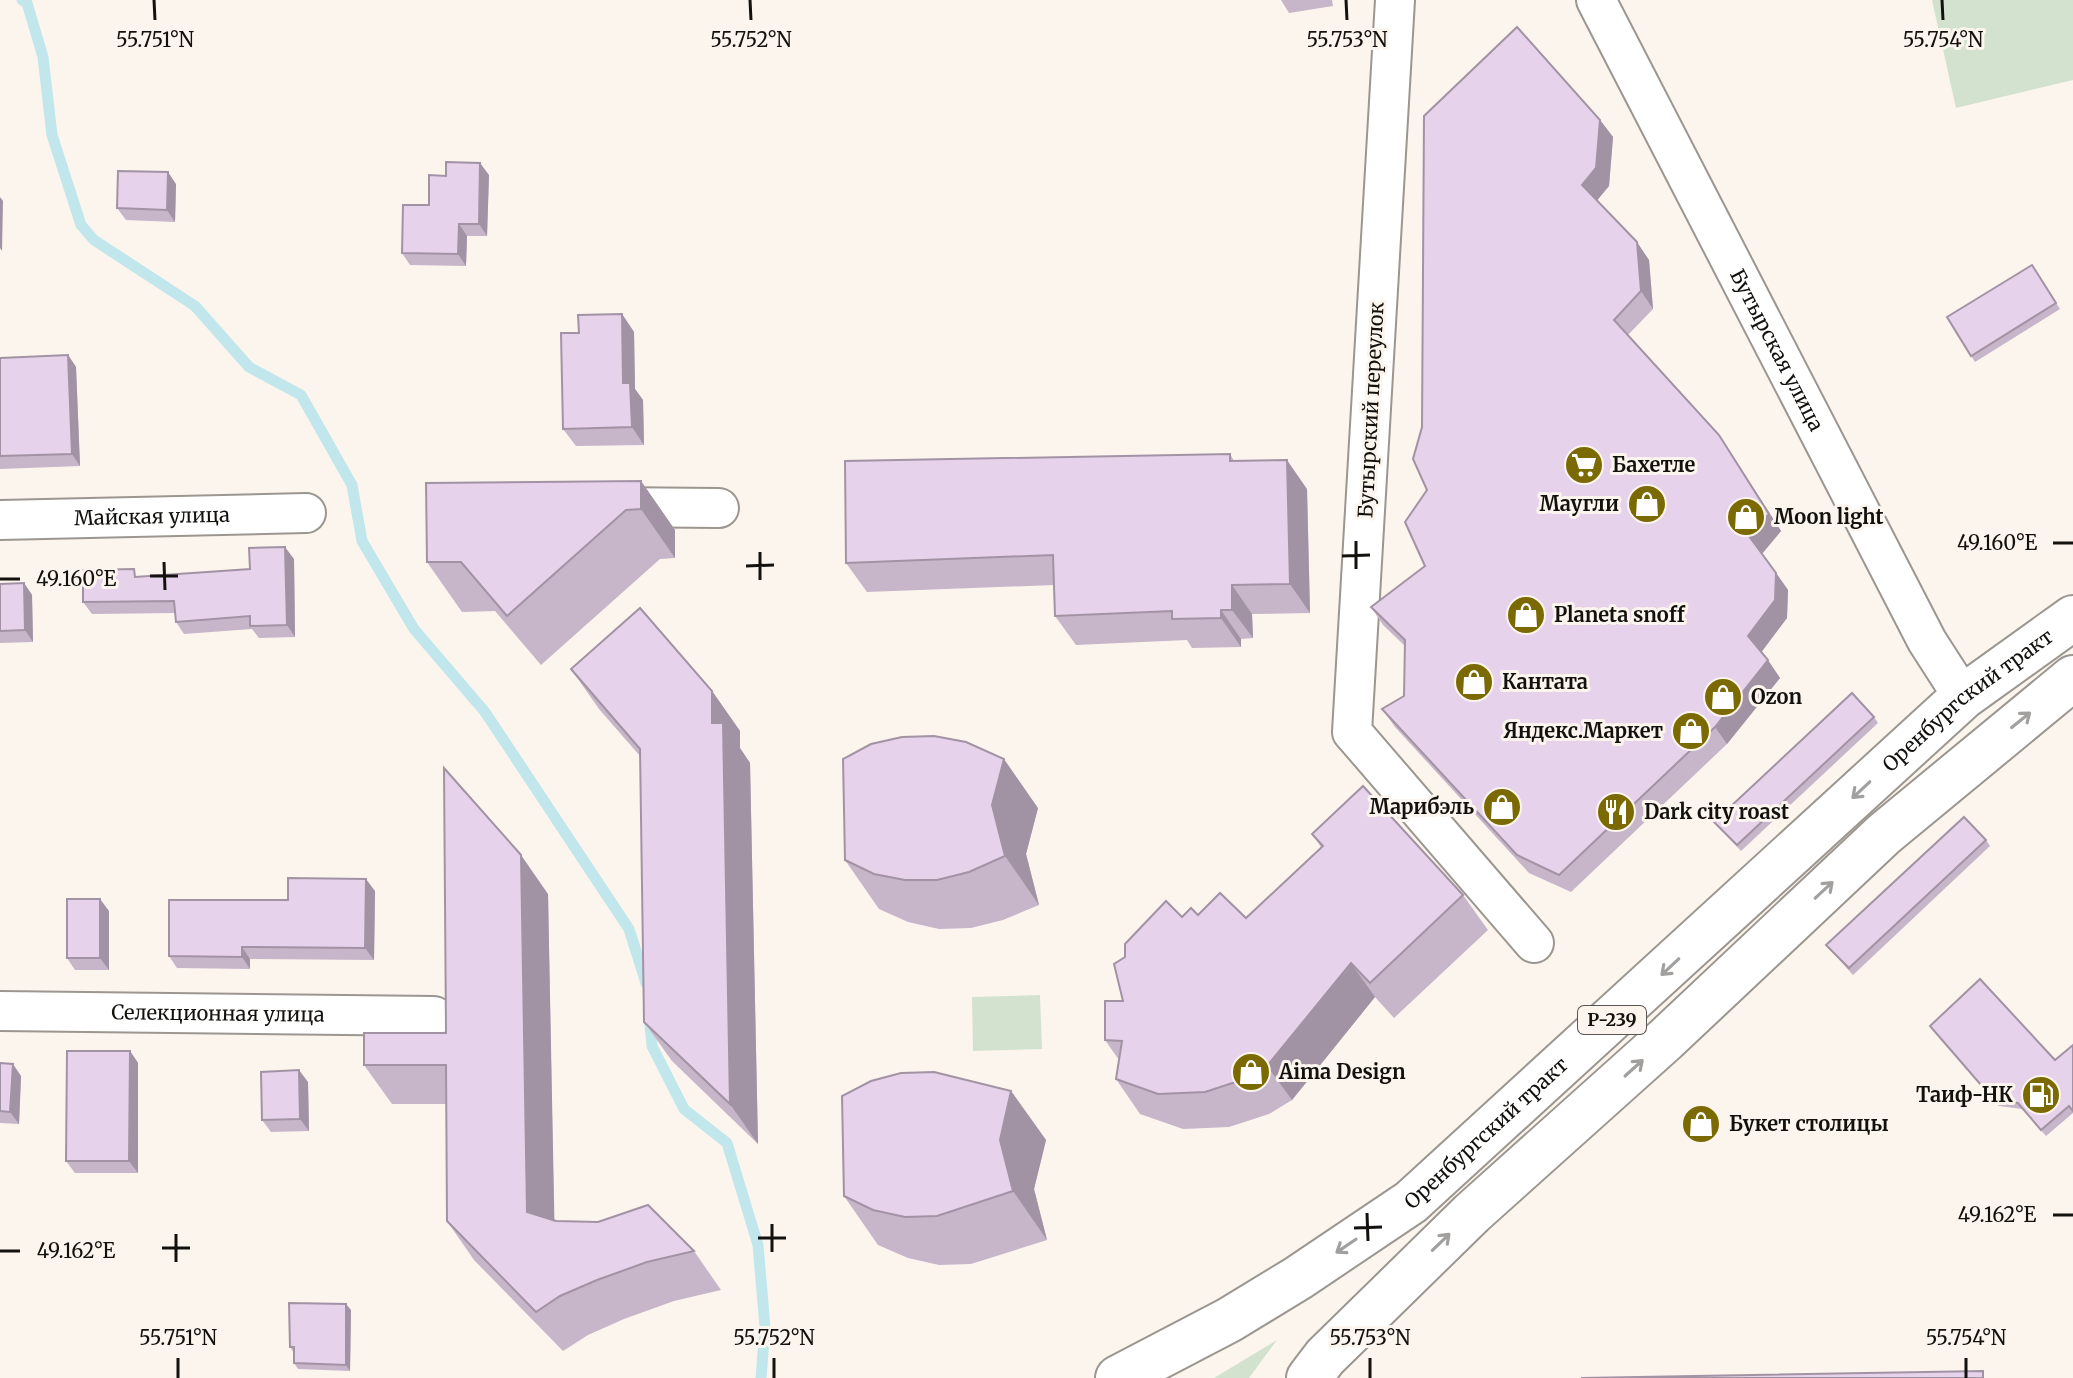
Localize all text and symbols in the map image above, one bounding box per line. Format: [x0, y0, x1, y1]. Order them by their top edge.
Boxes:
text: 55.751°N [116, 27, 194, 52]
text: 55.752°N [710, 27, 792, 52]
text: 55.753°N [1306, 27, 1388, 52]
text: 55.754°N [1903, 27, 1984, 52]
street label: Бутырская улица [1725, 265, 1830, 435]
street label: Бутырский переулок [1352, 301, 1389, 519]
supermarket icon: Бахетле [1563, 444, 1605, 486]
place label: Бахетле [1612, 452, 1696, 477]
shop icon: Маугли [1626, 483, 1668, 525]
place label: Маугли [1539, 491, 1619, 516]
shop icon: Moon light [1725, 496, 1767, 538]
street label: Майская улица [74, 502, 230, 530]
place label: Moon light [1774, 504, 1883, 529]
text: 49.160°E [1957, 530, 2037, 555]
text: 49.160°E [36, 566, 116, 591]
shop icon: Planeta snoff [1505, 594, 1547, 636]
place label: Planeta snoff [1554, 602, 1686, 627]
street label: Оренбургский тракт [1877, 623, 2058, 777]
shop icon: Кантата [1453, 661, 1495, 703]
place label: Кантата [1502, 669, 1588, 694]
shop icon: Ozon [1702, 676, 1744, 718]
place label: Ozon [1751, 684, 1802, 709]
shop icon: Яндекс.Маркет [1670, 710, 1712, 752]
one-way arrow [2010, 711, 2031, 729]
place label: Яндекс.Маркет [1503, 718, 1663, 743]
one-way arrow [1851, 781, 1871, 800]
shop icon: Марибэль [1481, 786, 1523, 828]
restaurant icon: Dark city roast [1595, 791, 1637, 833]
place label: Марибэль [1370, 794, 1474, 819]
place label: Dark city roast [1644, 799, 1789, 824]
one-way arrow [1814, 881, 1834, 900]
one-way arrow [1660, 957, 1680, 975]
street label: Селекционная улица [111, 999, 325, 1027]
road number: Р-239 [1578, 1006, 1646, 1034]
shop icon: Aima Design [1230, 1051, 1272, 1093]
street label: Оренбургский тракт [1399, 1052, 1573, 1214]
one-way arrow [1624, 1058, 1644, 1077]
place label: Aima Design [1278, 1059, 1406, 1084]
fuel station icon: Таиф-НК [2020, 1074, 2062, 1116]
place label: Таиф-НК [1916, 1082, 2013, 1107]
shop icon: Букет столицы [1680, 1103, 1722, 1145]
place label: Букет столицы [1729, 1111, 1889, 1136]
text: 49.162°E [1958, 1202, 2036, 1227]
one-way arrow [1431, 1233, 1451, 1252]
text: 49.162°E [37, 1238, 115, 1263]
one-way arrow [1336, 1238, 1358, 1254]
text: 55.751°N [139, 1325, 217, 1350]
text: 55.752°N [733, 1325, 815, 1350]
text: 55.753°N [1329, 1325, 1411, 1350]
text: 55.754°N [1926, 1325, 2007, 1350]

